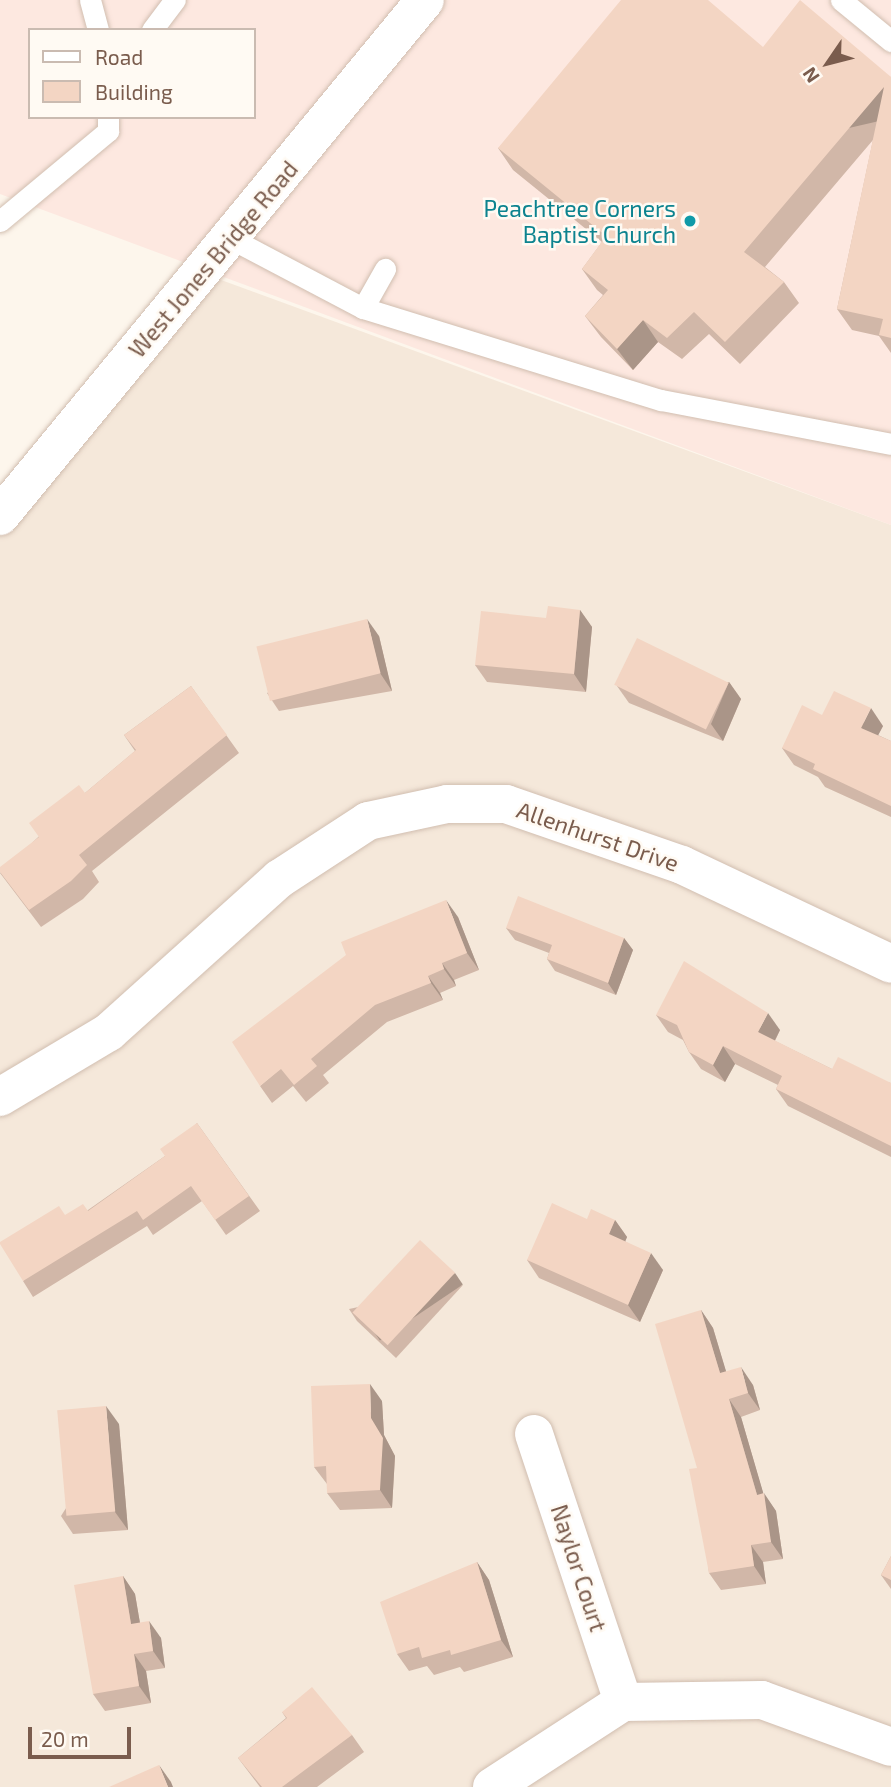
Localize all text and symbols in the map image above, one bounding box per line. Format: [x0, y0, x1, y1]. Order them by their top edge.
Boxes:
legend [28, 28, 256, 119]
north arrow [793, 28, 863, 98]
text: Road [95, 44, 143, 69]
text: N [797, 63, 824, 88]
text: Building [95, 79, 173, 104]
street label: West Jones Bridge Road [123, 155, 303, 363]
place label: Peachtree Corners Baptist Church [483, 194, 676, 248]
marker: Peachtree Corners Baptist Church [682, 213, 698, 229]
street label: Allenhurst Drive [513, 795, 683, 877]
street label: Naylor Court [545, 1501, 613, 1635]
scale bar [32, 1714, 135, 1758]
text: 20 m [41, 1726, 89, 1751]

